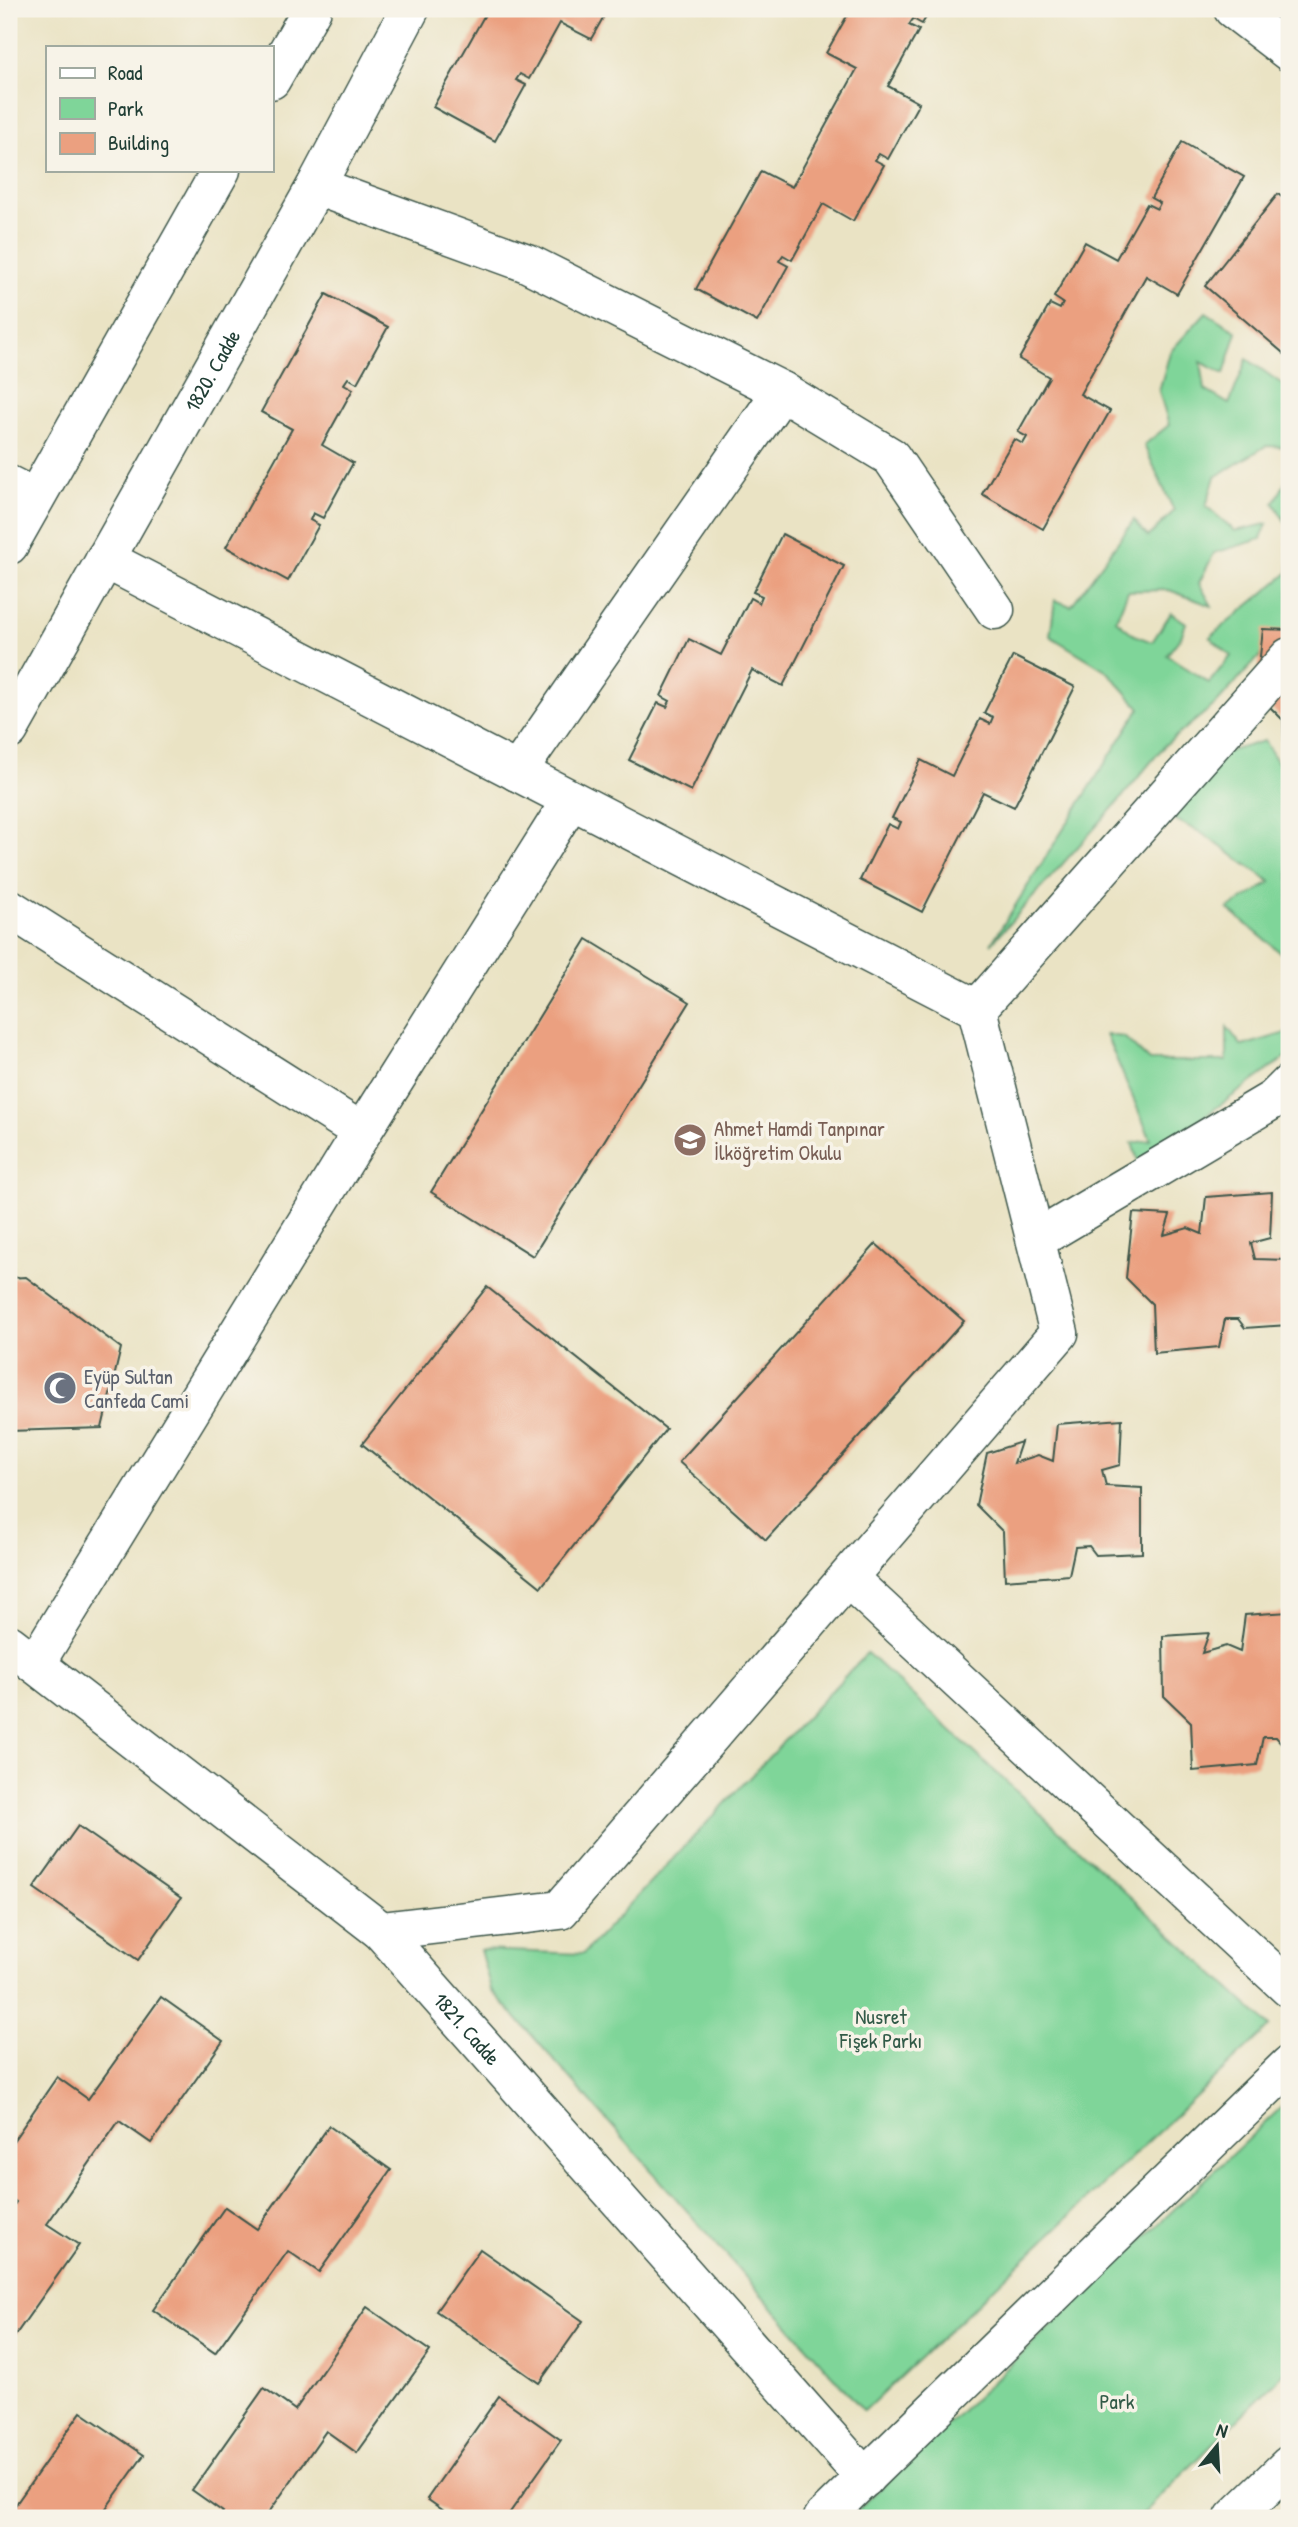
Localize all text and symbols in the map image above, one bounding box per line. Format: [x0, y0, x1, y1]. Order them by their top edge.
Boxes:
legend [46, 46, 273, 172]
text: Road [108, 58, 142, 87]
text: Park [108, 94, 143, 123]
text: Building [108, 128, 169, 157]
street label: 1820. Cadde [177, 324, 247, 417]
place label: Ahmet Hamdi Tanpınar İlköğretim Okulu [714, 1114, 885, 1167]
school or university icon: Ahmet Hamdi Tanpınar İlköğretim Okulu [671, 1121, 709, 1159]
place label: Eyüp Sultan Canfeda Cami [84, 1362, 189, 1415]
mosque icon: Eyüp Sultan Canfeda Cami [41, 1369, 79, 1407]
street label: 1821. Cadde [427, 1986, 507, 2071]
park label: Nusret Fişek Parkı [839, 2002, 922, 2055]
park label: Park [1099, 2387, 1135, 2416]
north arrow [1182, 2412, 1252, 2482]
text: N [1213, 2416, 1231, 2444]

